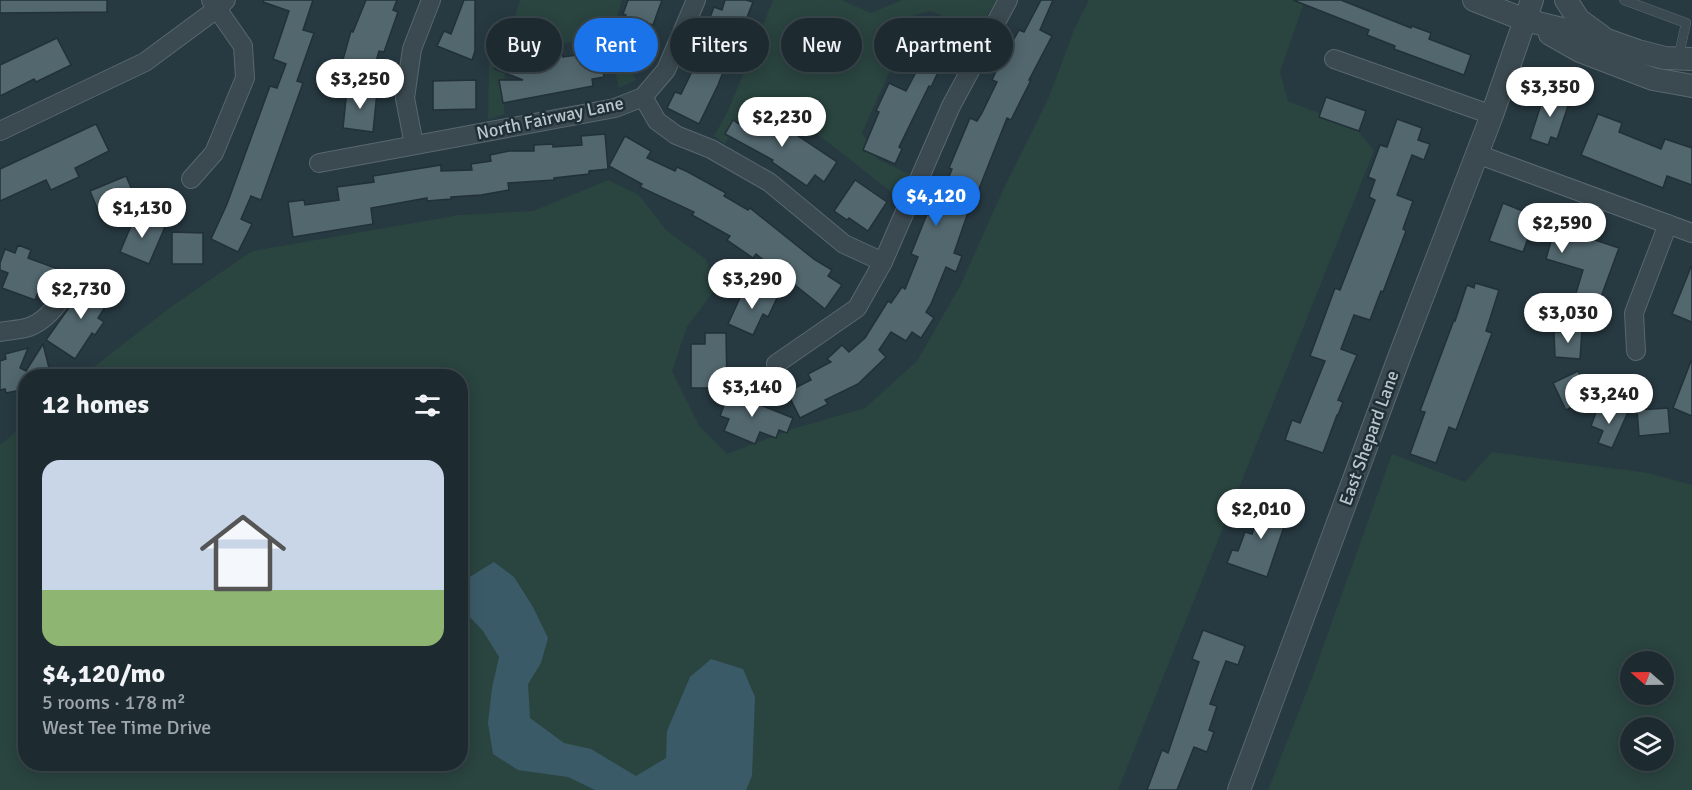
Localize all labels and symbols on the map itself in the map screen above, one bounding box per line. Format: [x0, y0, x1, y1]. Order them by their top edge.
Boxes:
pin: $3,250 [311, 59, 409, 110]
pin: $3,350 [1501, 67, 1599, 118]
street label: North Fairway Lane [474, 92, 626, 144]
pin: $2,230 [733, 97, 831, 148]
pin: $4,120 [887, 176, 985, 227]
pin: $1,130 [93, 188, 191, 239]
pin: $2,590 [1513, 203, 1611, 254]
pin: $3,290 [703, 259, 801, 310]
pin: $2,730 [32, 269, 130, 320]
pin: $3,030 [1519, 293, 1617, 344]
pin: $3,140 [703, 367, 801, 418]
street label: East Shepard Lane [1334, 368, 1404, 508]
pin: $3,240 [1560, 374, 1658, 425]
pin: $2,010 [1212, 489, 1310, 540]
north arrow [1620, 651, 1674, 705]

